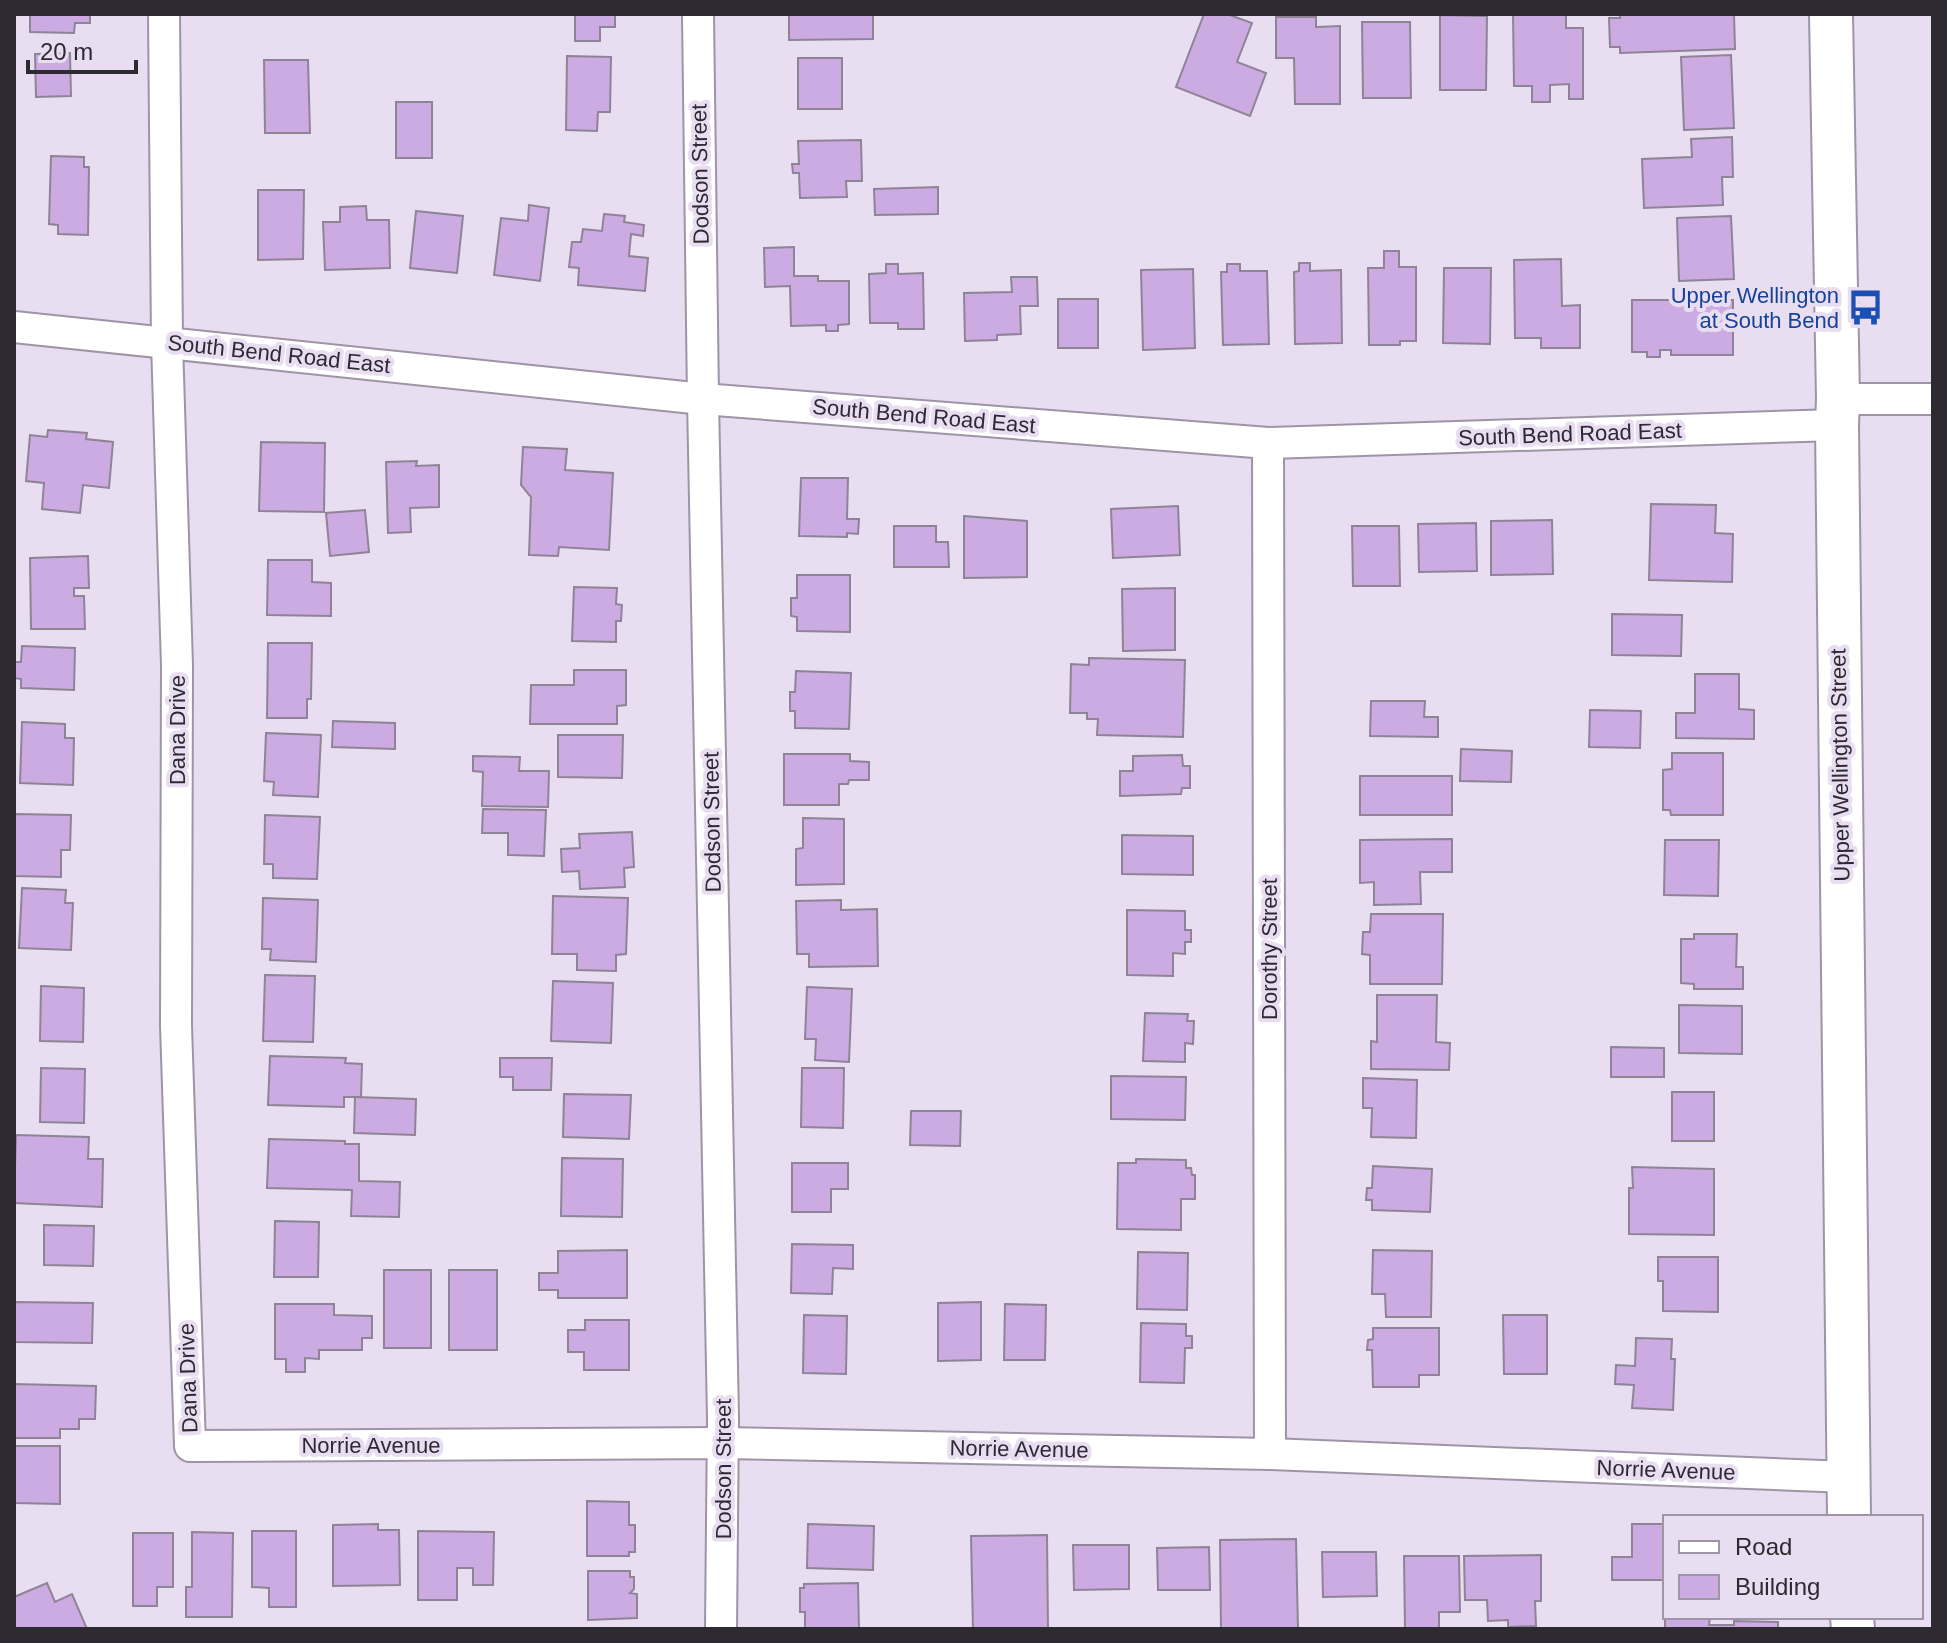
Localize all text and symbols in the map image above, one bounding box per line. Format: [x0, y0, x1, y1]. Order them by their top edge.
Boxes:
scale bar [28, 24, 136, 74]
text: 20 m [40, 38, 93, 65]
street label: Dodson Street [686, 103, 714, 245]
place label: Upper Wellington at South Bend [1671, 283, 1839, 333]
bus stop icon: Upper Wellington at South Bend [1846, 289, 1884, 327]
street label: South Bend Road East [166, 330, 392, 378]
street label: South Bend Road East [811, 394, 1037, 438]
street label: South Bend Road East [1458, 418, 1682, 450]
street label: Upper Wellington Street [1825, 648, 1855, 882]
street label: Dana Drive [165, 675, 190, 785]
street label: Dodson Street [698, 751, 726, 893]
street label: Dorothy Street [1257, 878, 1282, 1020]
street label: Dana Drive [174, 1323, 202, 1433]
street label: Dodson Street [711, 1399, 736, 1539]
street label: Norrie Avenue [301, 1433, 441, 1458]
street label: Norrie Avenue [949, 1435, 1089, 1463]
street label: Norrie Avenue [1596, 1455, 1736, 1485]
legend [1663, 1515, 1923, 1619]
text: Road [1735, 1533, 1792, 1560]
text: Building [1735, 1573, 1820, 1600]

